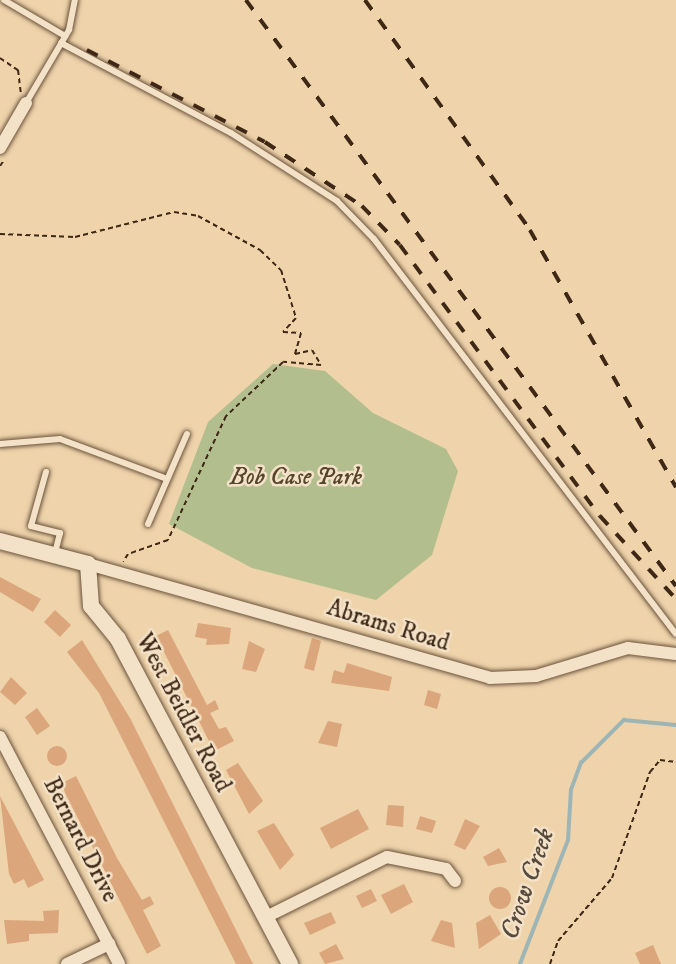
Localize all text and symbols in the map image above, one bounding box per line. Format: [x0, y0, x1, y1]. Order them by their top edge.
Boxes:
park label: Bob Case Park [230, 464, 362, 492]
street label: Abrams Road [323, 594, 453, 658]
street label: West Beidler Road [129, 629, 237, 797]
street label: Bernard Drive [36, 773, 124, 907]
water label: Crow Creek [494, 824, 562, 944]

